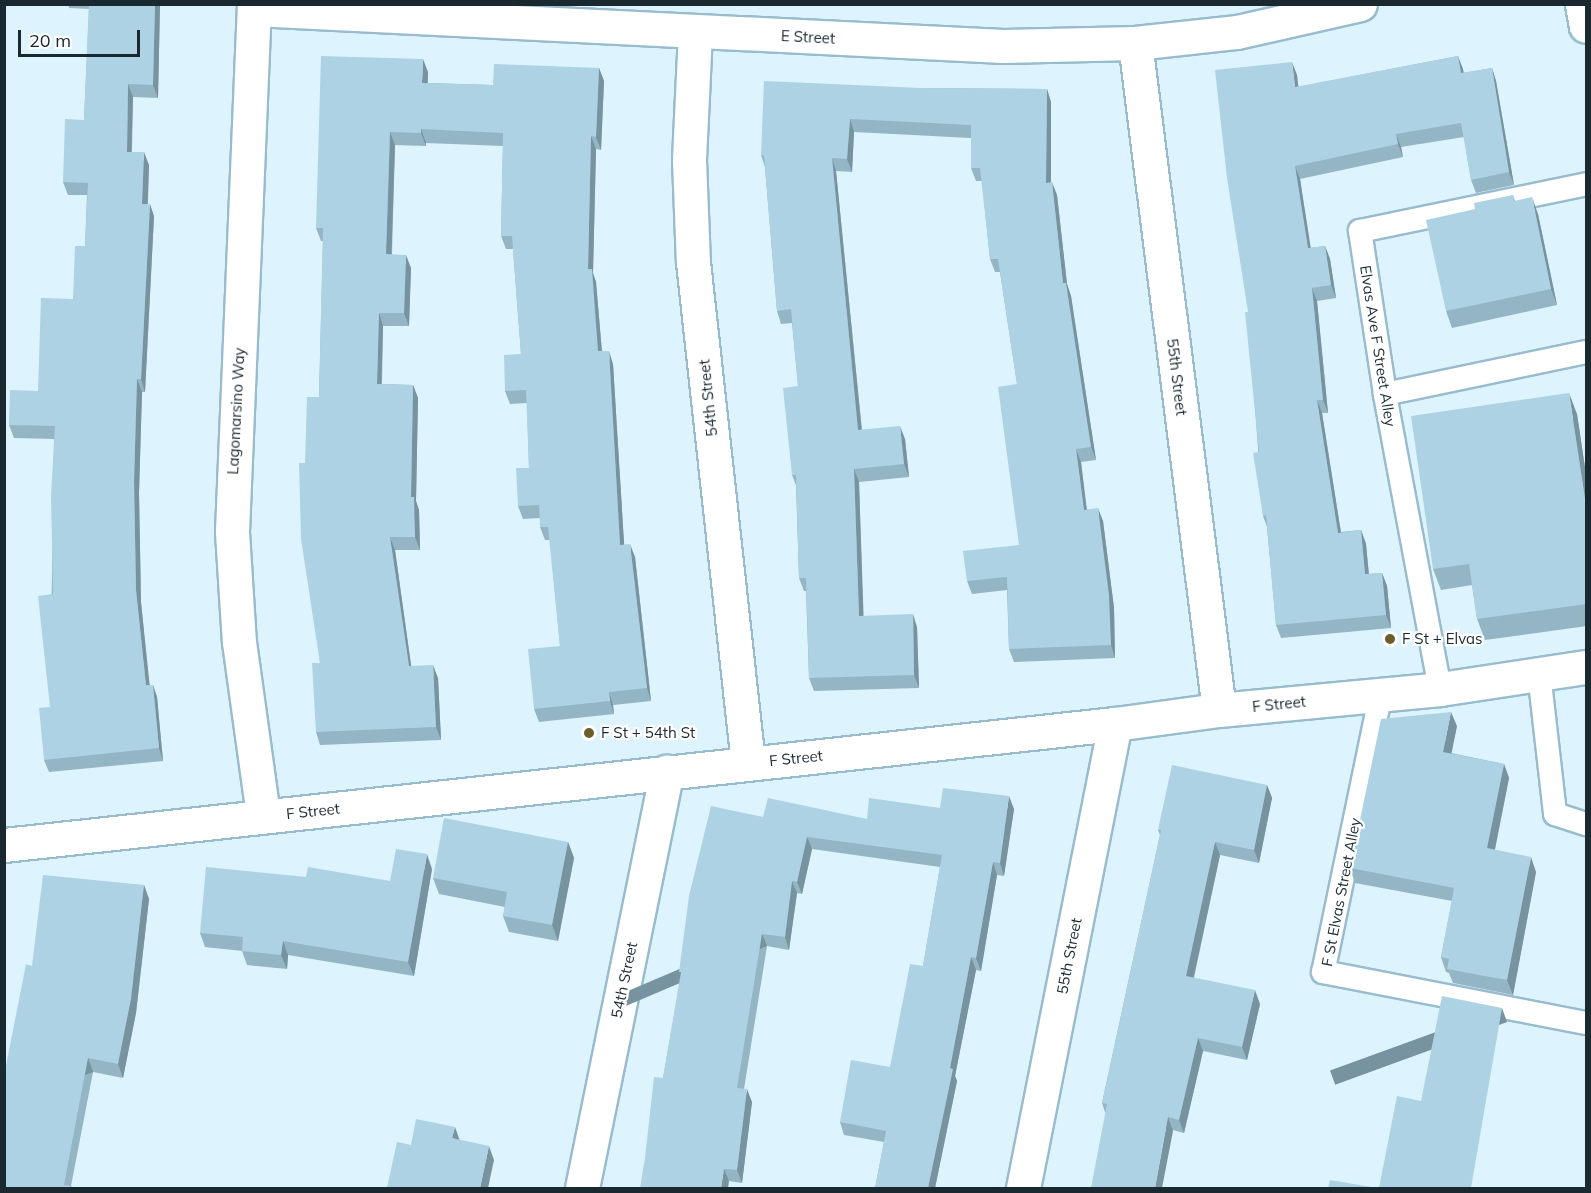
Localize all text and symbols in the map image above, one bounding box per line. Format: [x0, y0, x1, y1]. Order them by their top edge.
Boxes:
scale bar [21, 18, 142, 56]
street label: E Street [780, 27, 836, 47]
text: 20 m [29, 29, 71, 52]
street label: Elvas Ave F Street Alley [1356, 264, 1400, 428]
street label: 55th Street [1163, 337, 1191, 417]
street label: Lagomarsino Way [224, 347, 248, 475]
street label: 54th Street [695, 359, 721, 437]
place label: F St + Elvas [1402, 630, 1482, 648]
marker: F St + Elvas [1383, 632, 1397, 646]
street label: F Street [1251, 692, 1307, 716]
place label: F St + 54th St [601, 724, 695, 742]
marker: F St + 54th St [582, 726, 596, 740]
street label: F Street [768, 746, 824, 770]
street label: F Street [285, 799, 341, 823]
street label: F St Elvas Street Alley [1318, 816, 1364, 968]
street label: 55th Street [1053, 916, 1085, 996]
street label: 54th Street [607, 940, 641, 1020]

